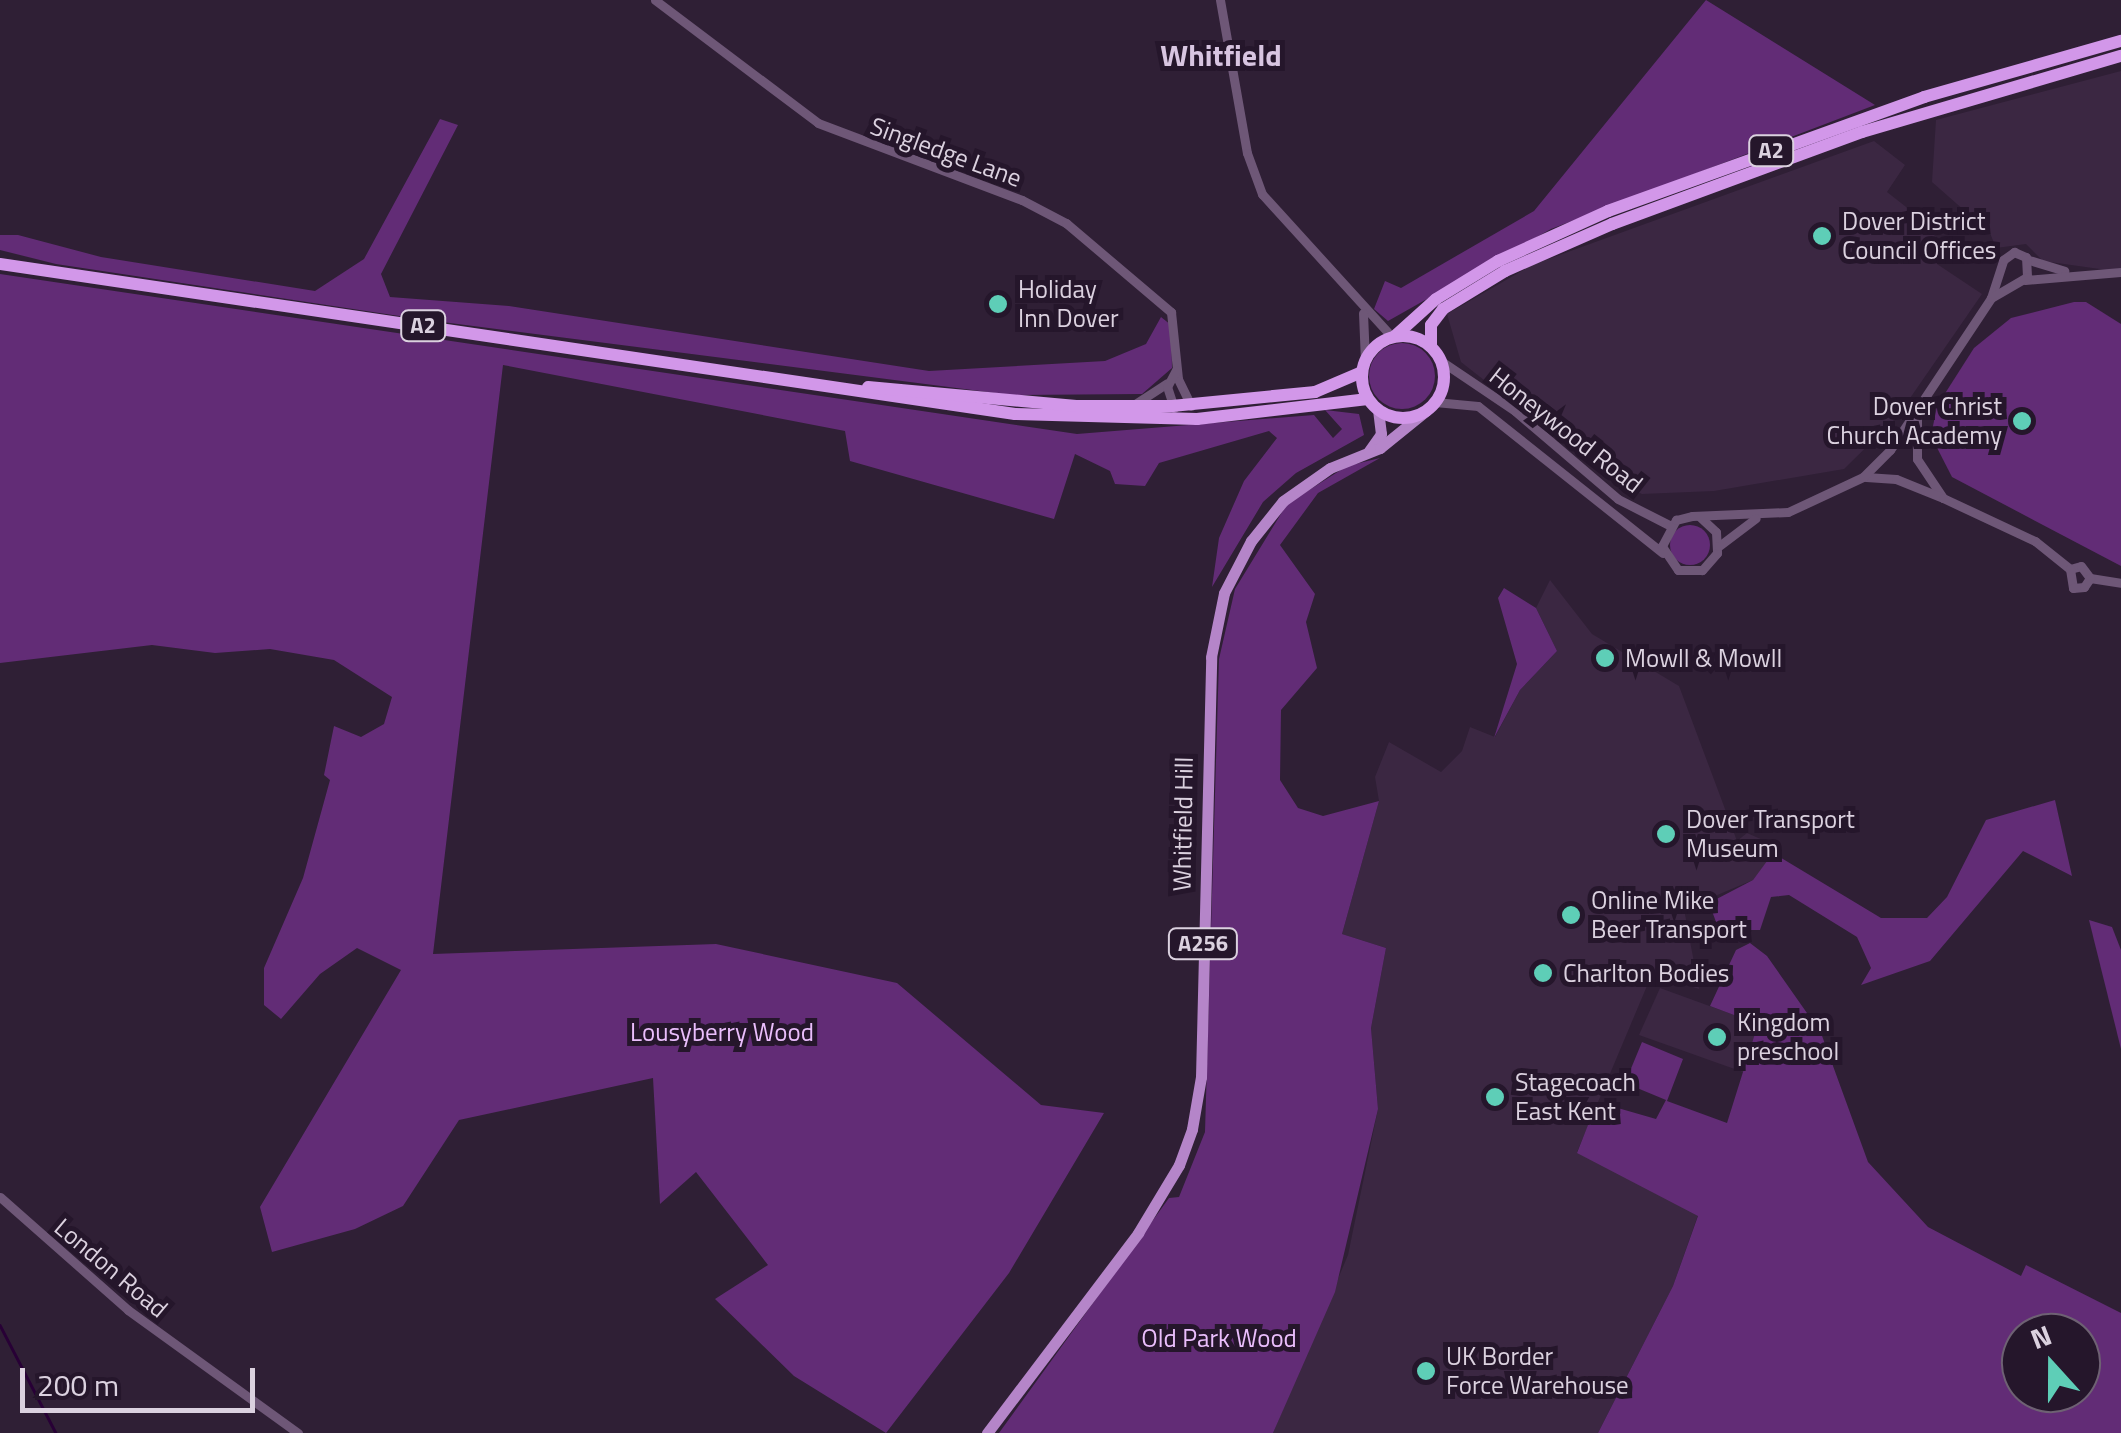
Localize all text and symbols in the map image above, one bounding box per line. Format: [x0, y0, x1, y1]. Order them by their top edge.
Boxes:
district label: Whitfield [1160, 37, 1282, 73]
street label: Singledge Lane [866, 111, 1026, 193]
road number: A2 [1746, 134, 1796, 168]
place label: Dover District Council Offices [1842, 207, 1996, 266]
marker: Dover District Council Offices [1811, 225, 1833, 247]
place label: Holiday Inn Dover [1018, 275, 1119, 334]
marker: Holiday Inn Dover [987, 293, 1009, 315]
road number: A2 [398, 309, 448, 343]
street label: Honeywood Road [1483, 361, 1649, 499]
place label: Dover Christ Church Academy [1827, 392, 2002, 451]
marker: Dover Christ Church Academy [2011, 410, 2033, 432]
place label: Mowll & Mowll [1625, 643, 1782, 673]
marker: Mowll & Mowll [1594, 647, 1616, 669]
street label: Whitfield Hill [1167, 756, 1199, 892]
place label: Dover Transport Museum [1686, 805, 1855, 864]
marker: Dover Transport Museum [1655, 823, 1677, 845]
place label: Online Mike Beer Transport [1591, 886, 1747, 945]
marker: Online Mike Beer Transport [1560, 904, 1582, 926]
road number: A256 [1166, 927, 1240, 961]
place label: Charlton Bodies [1563, 958, 1729, 988]
marker: Charlton Bodies [1532, 962, 1554, 984]
place label: Kingdom preschool [1737, 1008, 1839, 1067]
park label: Lousyberry Wood [630, 1017, 814, 1047]
marker: Kingdom preschool [1706, 1026, 1728, 1048]
place label: Stagecoach East Kent [1515, 1068, 1636, 1127]
marker: Stagecoach East Kent [1484, 1086, 1506, 1108]
street label: London Road [49, 1212, 173, 1324]
north arrow [2001, 1313, 2101, 1413]
text: N [2024, 1313, 2058, 1360]
park label: Old Park Wood [1141, 1323, 1297, 1353]
place label: UK Border Force Warehouse [1446, 1342, 1629, 1401]
scale bar [25, 1348, 260, 1410]
marker: UK Border Force Warehouse [1415, 1360, 1437, 1382]
text: 200 m [37, 1362, 119, 1408]

